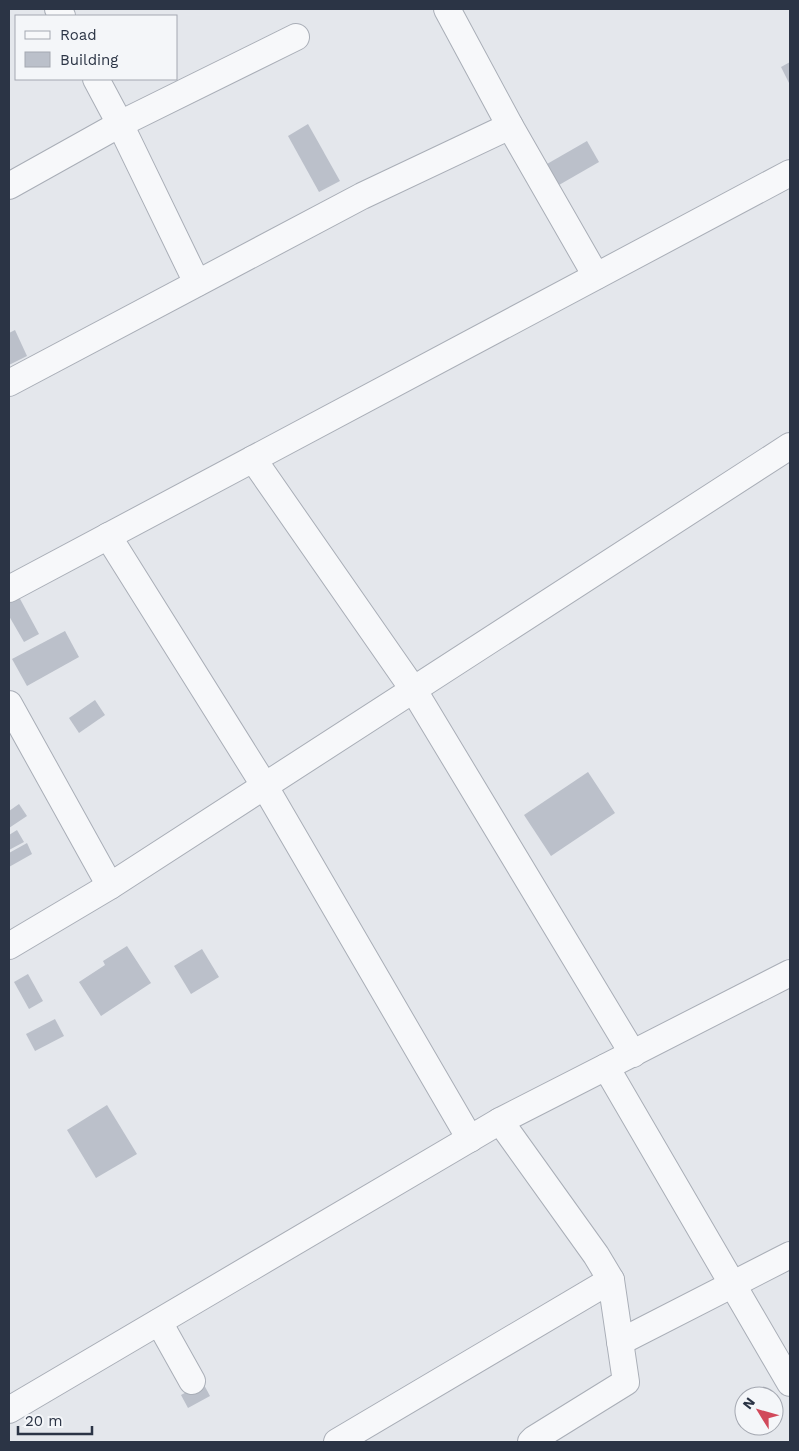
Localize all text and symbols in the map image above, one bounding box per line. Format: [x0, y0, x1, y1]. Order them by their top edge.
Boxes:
legend [15, 15, 178, 80]
text: Road [60, 26, 97, 44]
text: Building [60, 51, 118, 69]
north arrow [734, 1386, 784, 1436]
text: N [739, 1394, 758, 1412]
scale bar [18, 1404, 91, 1436]
text: 20 m [25, 1412, 63, 1430]

